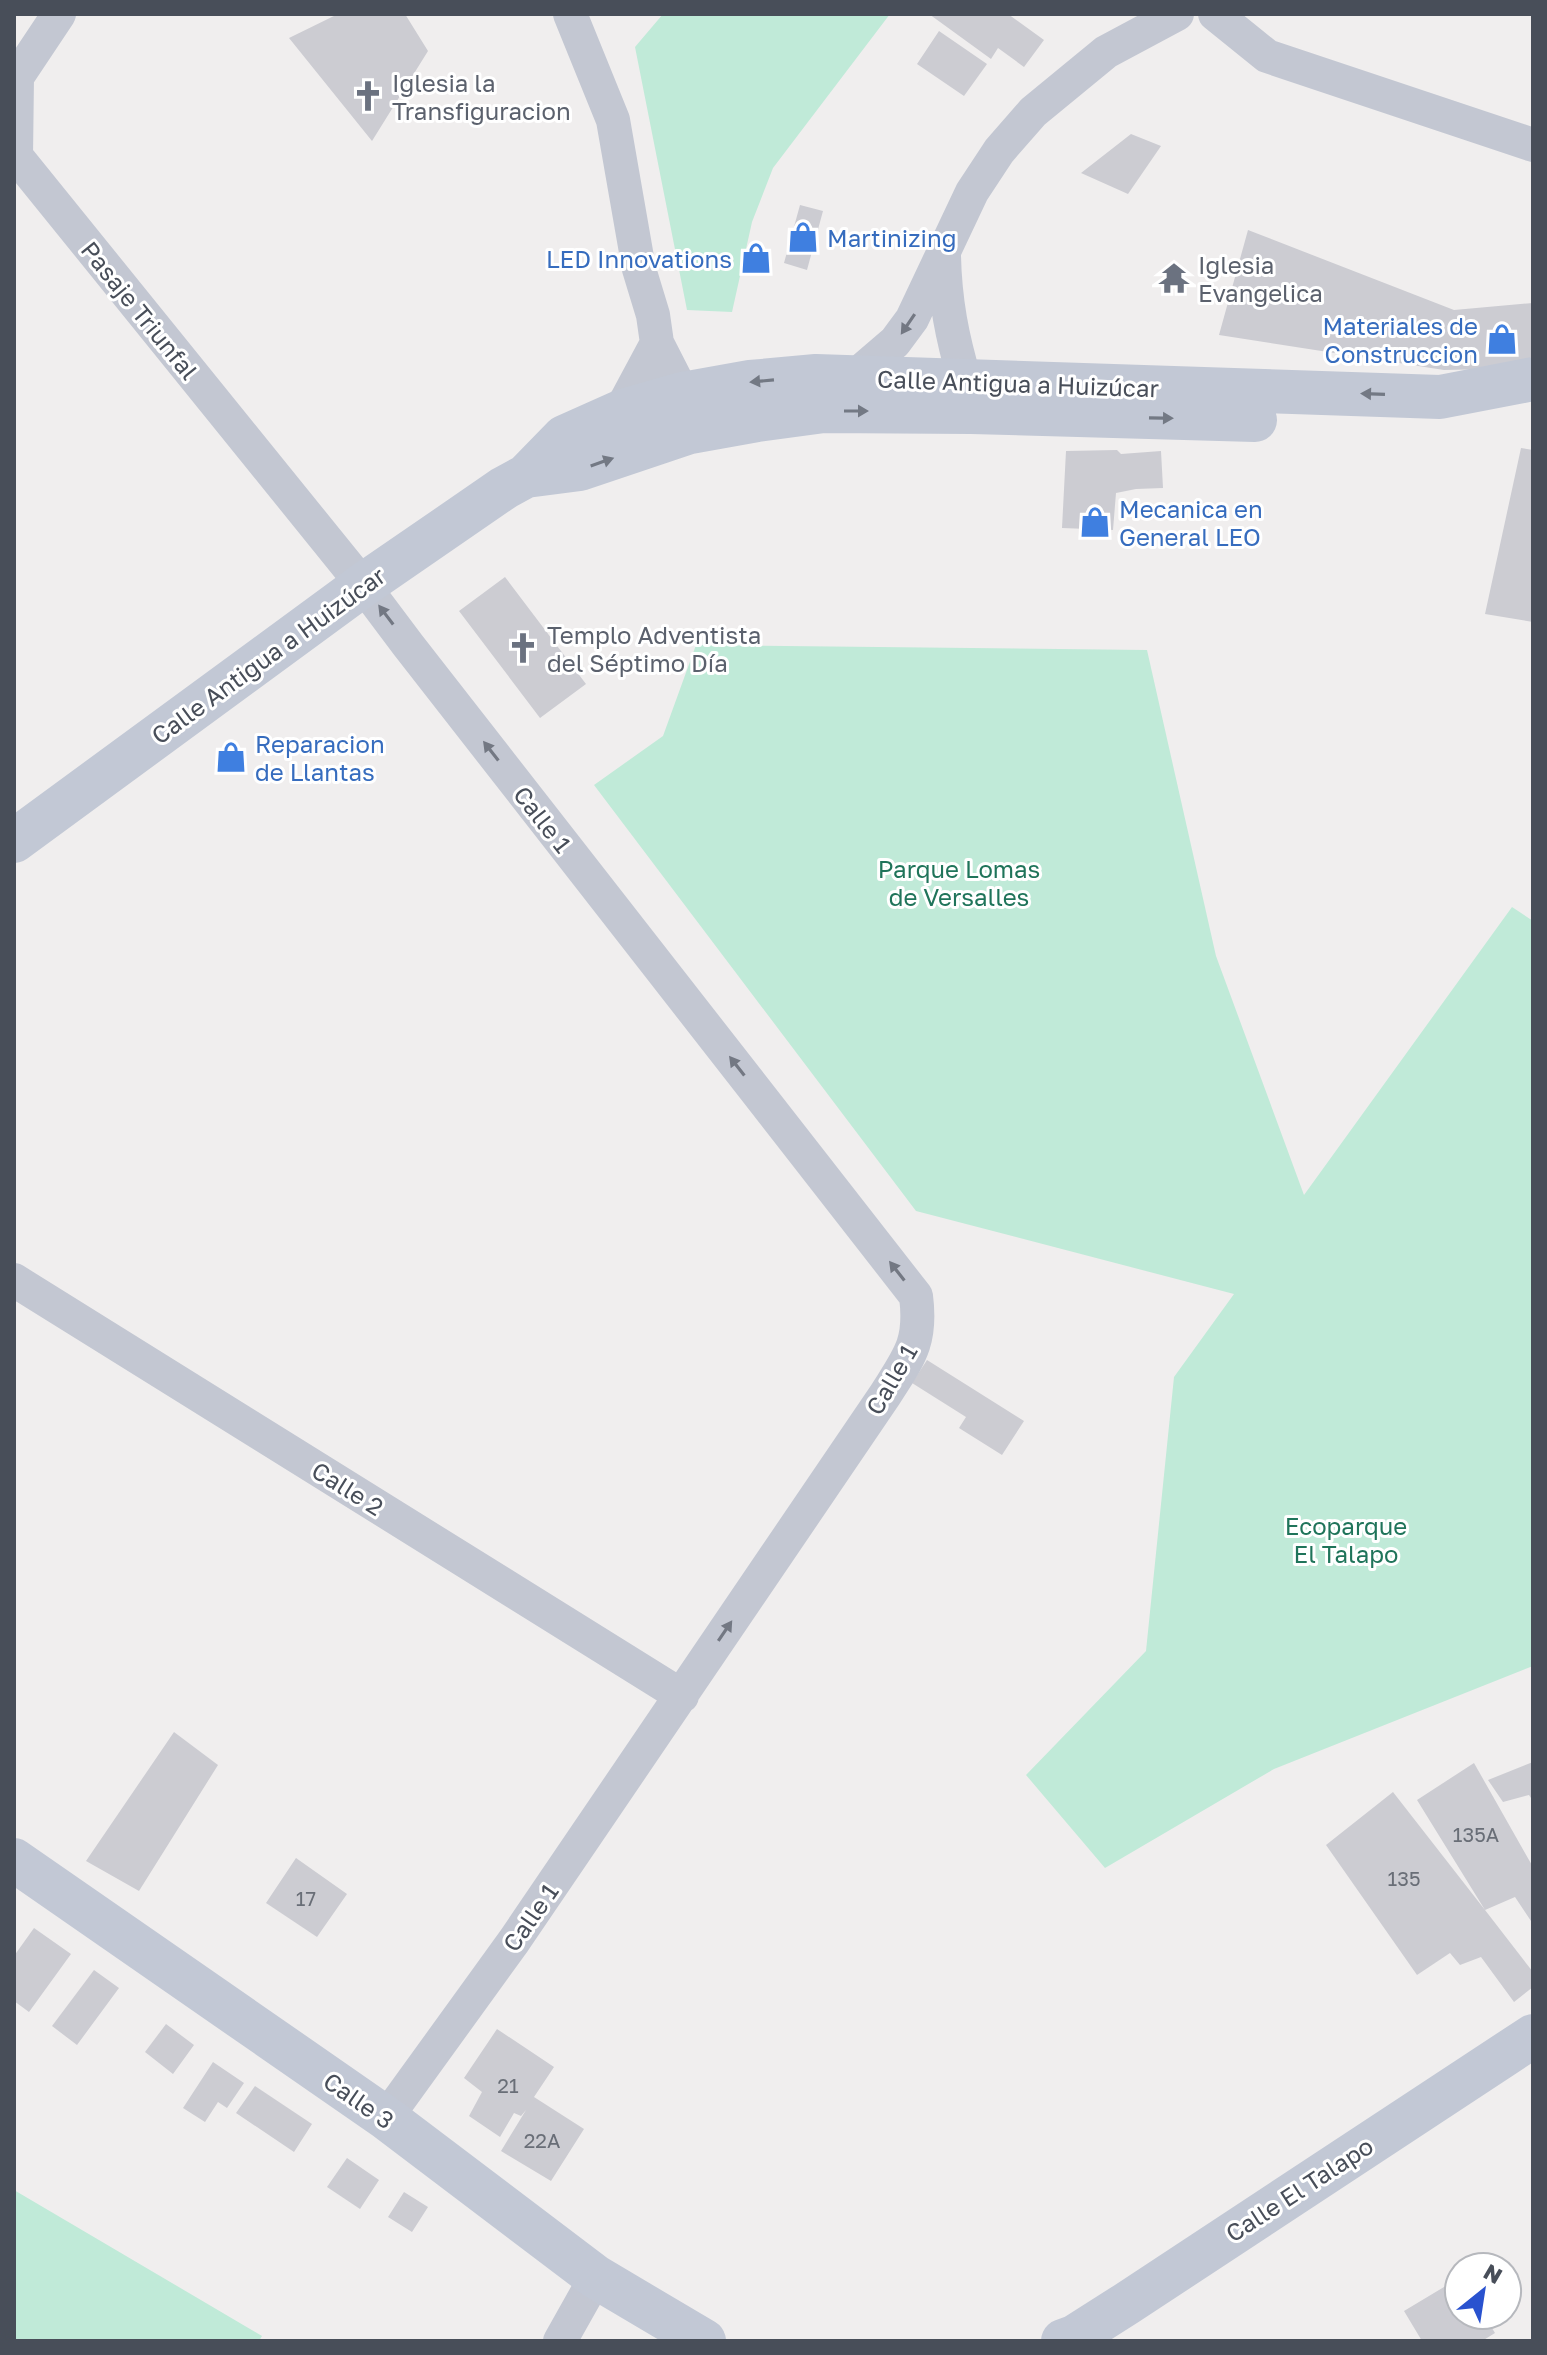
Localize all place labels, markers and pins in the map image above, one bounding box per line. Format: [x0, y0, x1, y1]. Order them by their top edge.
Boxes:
place label: Iglesia la Transfiguracion [392, 68, 571, 125]
church icon: Iglesia la Transfiguracion [351, 79, 385, 113]
shop icon: Martinizing [786, 220, 820, 254]
place label: Martinizing [827, 223, 956, 252]
shop icon: LED Innovations [739, 241, 773, 275]
place label: LED Innovations [546, 244, 732, 273]
place label: Iglesia Evangelica [1198, 250, 1323, 307]
temple icon: Iglesia Evangelica [1157, 261, 1191, 295]
place label: Materiales de Construccion [1322, 311, 1478, 368]
shop icon: Materiales de Construccion [1485, 322, 1519, 356]
place label: Mecanica en General LEO [1119, 494, 1263, 551]
shop icon: Mecanica en General LEO [1078, 505, 1112, 539]
place label: Templo Adventista del Séptimo Día [547, 620, 761, 677]
church icon: Templo Adventista del Séptimo Día [506, 631, 540, 665]
place label: Reparacion de Llantas [255, 729, 385, 786]
shop icon: Reparacion de Llantas [214, 740, 248, 774]

